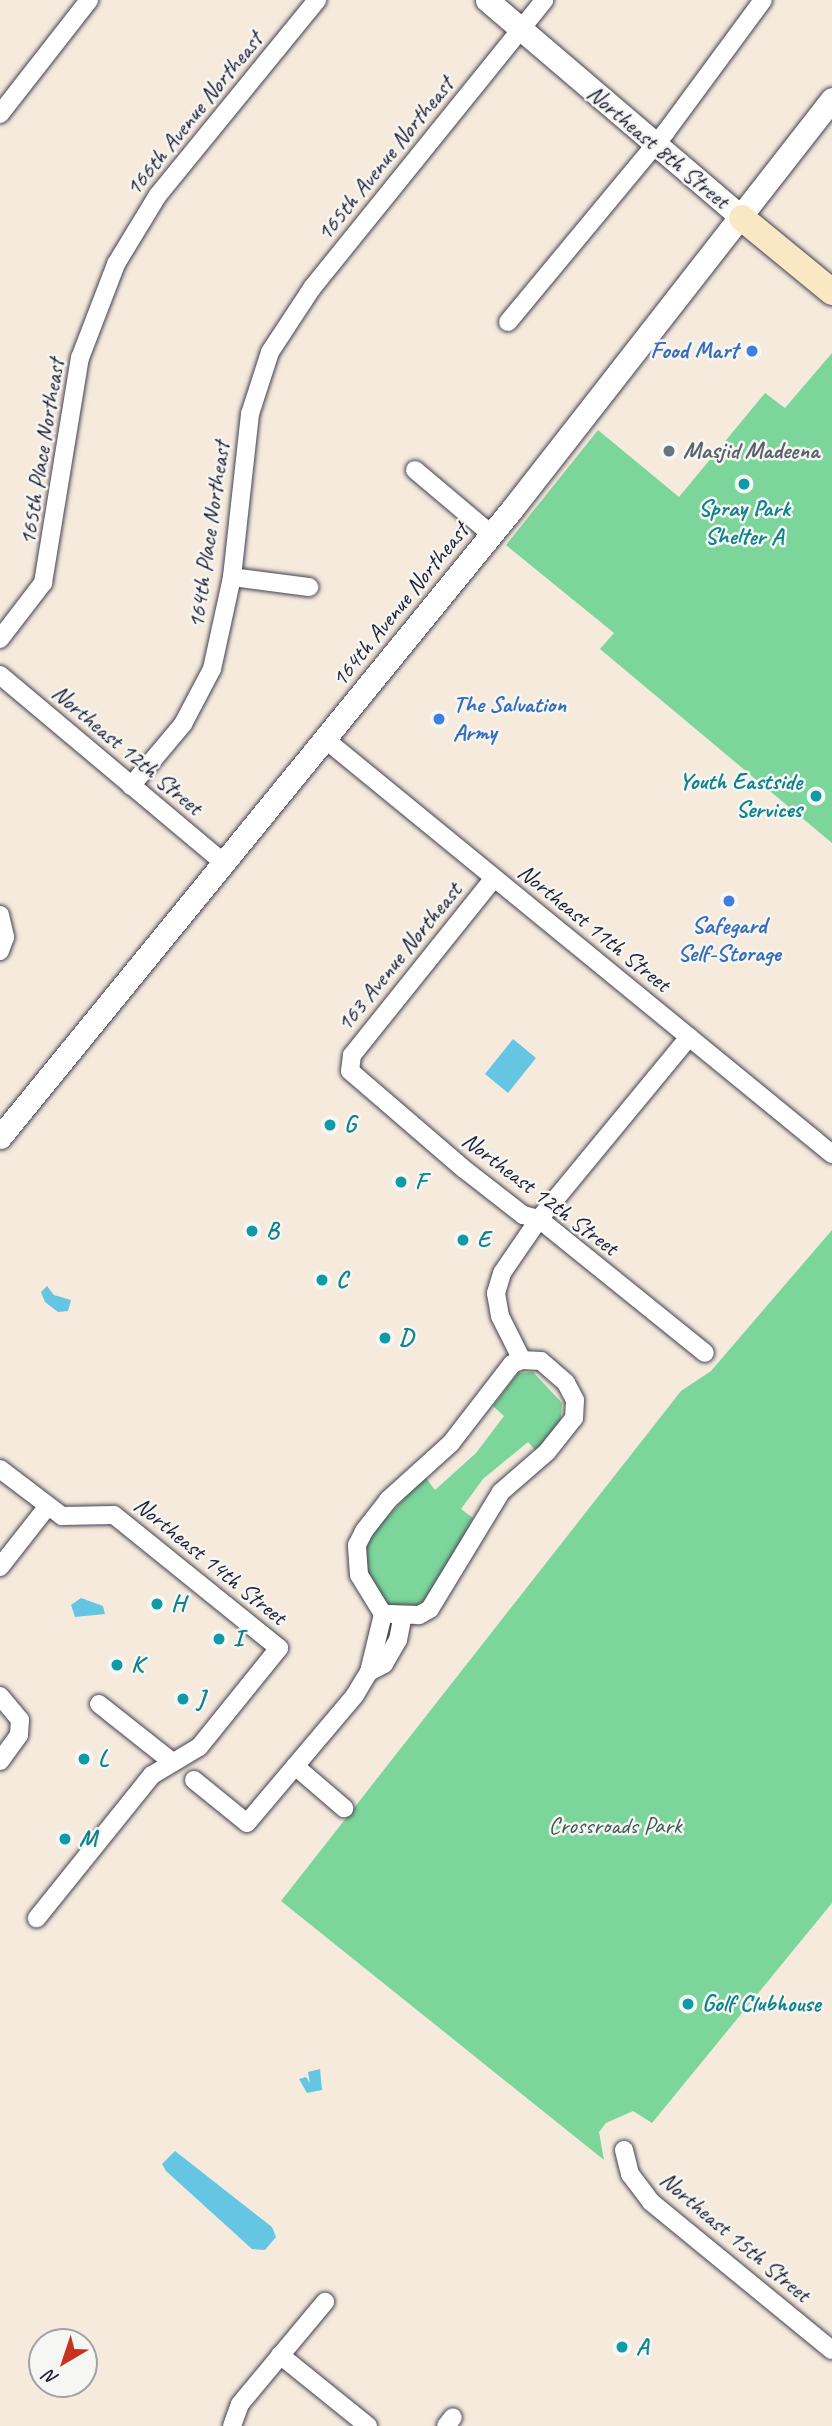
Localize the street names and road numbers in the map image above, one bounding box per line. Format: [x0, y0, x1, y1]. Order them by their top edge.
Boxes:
street label: 166th Avenue Northeast [119, 26, 269, 202]
street label: 165th Avenue Northeast [310, 71, 460, 247]
street label: Northeast 8th Street [581, 79, 735, 215]
street label: 165th Place Northeast [13, 356, 71, 548]
street label: 164th Place Northeast [182, 439, 236, 631]
street label: 164th Avenue Northeast [325, 517, 475, 693]
street label: Northeast 12th Street [46, 678, 208, 822]
street label: Northeast 11th Street [512, 858, 676, 998]
street label: 163 Avenue Northeast [330, 877, 468, 1037]
street label: Northeast 12th Street [456, 1126, 624, 1262]
street label: Northeast 14th Street [128, 1491, 292, 1631]
street label: Northeast 15th Street [654, 2165, 816, 2309]

